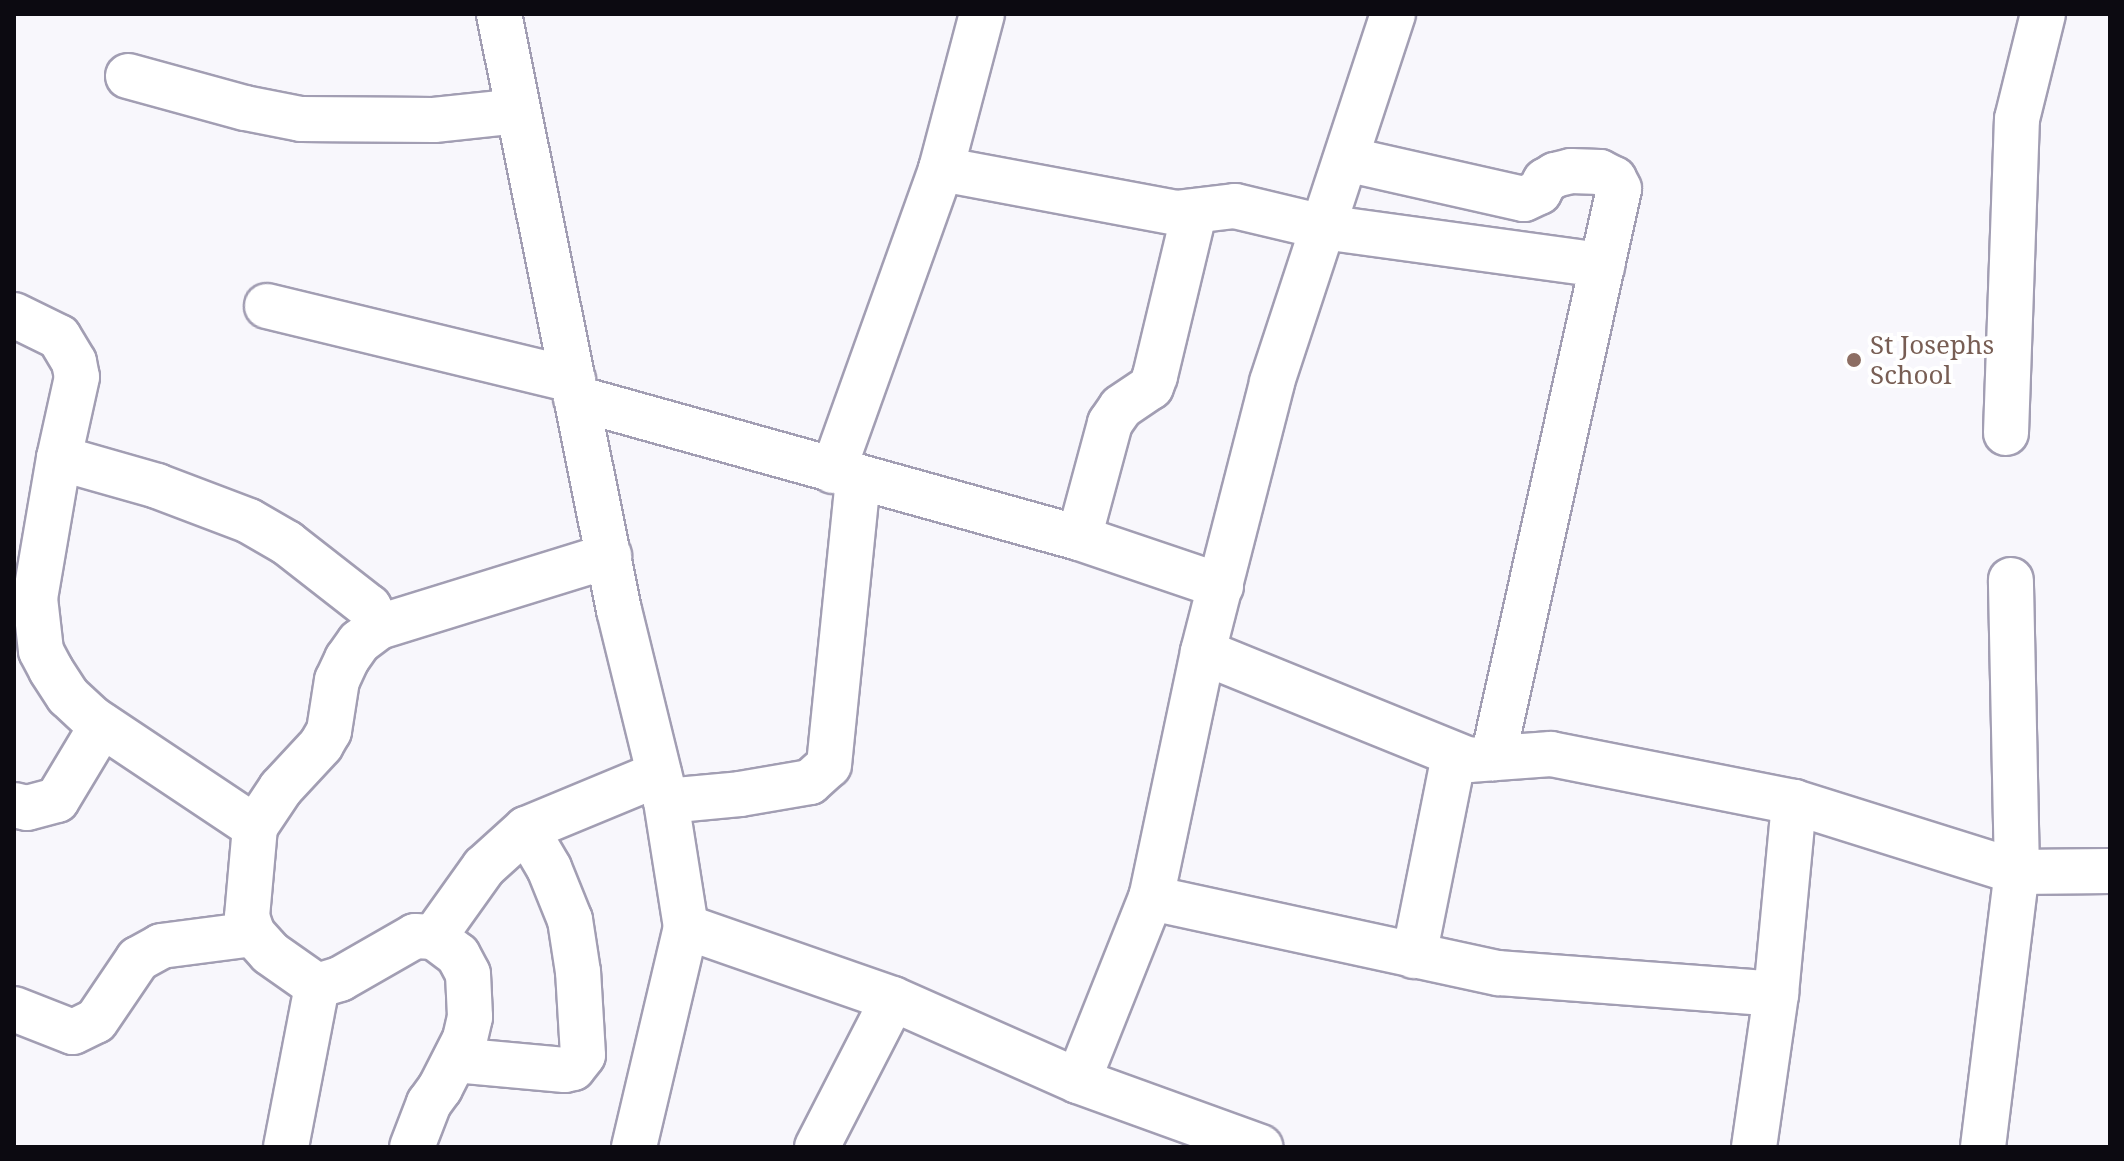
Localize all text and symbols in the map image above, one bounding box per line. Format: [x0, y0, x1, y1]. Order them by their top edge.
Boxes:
place label: St Josephs School [1870, 329, 1994, 390]
marker: St Josephs School [1845, 351, 1863, 369]

